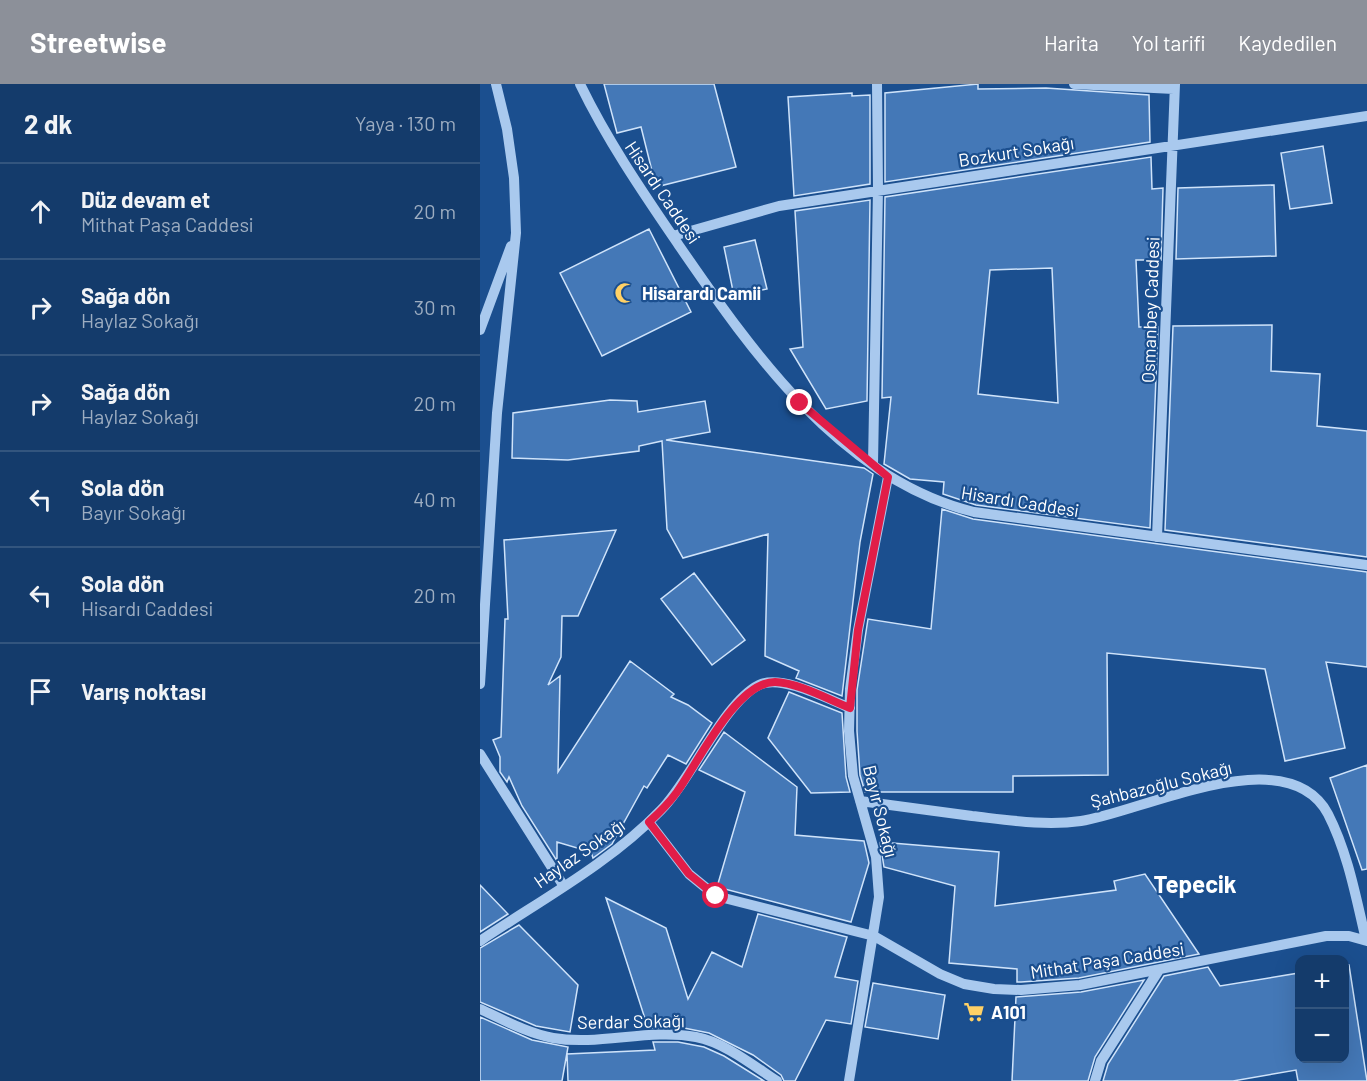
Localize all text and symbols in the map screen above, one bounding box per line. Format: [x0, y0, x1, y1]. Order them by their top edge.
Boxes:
text: Streetwise [30, 25, 166, 59]
text: Harita [1044, 30, 1099, 55]
text: Yol tarifi [1132, 30, 1205, 55]
text: Kaydedilen [1238, 30, 1337, 55]
text: 2 dk [24, 108, 72, 139]
text: Yaya · 130 m [355, 111, 456, 135]
street label: Bozkurt Sokağı [957, 131, 1075, 171]
street label: Hisardı Caddesi [621, 137, 705, 247]
text: Düz devam et [81, 186, 210, 212]
icon: ahead [24, 195, 57, 228]
text: 20 m [413, 199, 456, 223]
text: Mithat Paşa Caddesi [81, 212, 253, 236]
street label: Osmanbey Caddesi [1136, 237, 1164, 383]
mosque icon: Hisarardı Camii [613, 281, 637, 305]
text: Sağa dön [81, 282, 170, 308]
place label: Hisarardı Camii [642, 282, 761, 304]
icon: right [24, 291, 57, 324]
text: 30 m [414, 295, 456, 319]
text: Haylaz Sokağı [81, 308, 199, 332]
text: Sağa dön [81, 378, 170, 404]
icon: right [24, 387, 57, 420]
route end [786, 389, 812, 415]
text: 20 m [413, 391, 456, 415]
text: Haylaz Sokağı [81, 404, 199, 428]
text: Sola dön [81, 474, 164, 500]
street label: Hisardı Caddesi [960, 481, 1080, 521]
icon: left [24, 483, 57, 516]
text: 40 m [413, 487, 456, 511]
text: Bayır Sokağı [81, 500, 186, 524]
text: Sola dön [81, 570, 164, 596]
icon: left [24, 579, 57, 612]
text: 20 m [413, 583, 456, 607]
text: Hisardı Caddesi [81, 596, 213, 620]
icon: arrive [24, 675, 57, 708]
text: Varış noktası [81, 678, 206, 704]
street label: Şahbazoğlu Sokağı [1088, 756, 1234, 812]
street label: Bayır Sokağı [859, 763, 903, 859]
street label: Haylaz Sokağı [529, 814, 629, 892]
district label: Tepecik [1153, 869, 1237, 898]
route start [702, 882, 728, 908]
street label: Mithat Paşa Caddesi [1029, 937, 1185, 983]
map controls [1295, 955, 1349, 1063]
button: + [1295, 955, 1349, 1009]
supermarket icon: A101 [962, 1000, 986, 1024]
place label: A101 [991, 1001, 1026, 1023]
street label: Serdar Sokağı [577, 1009, 685, 1033]
button: − [1295, 1009, 1349, 1063]

